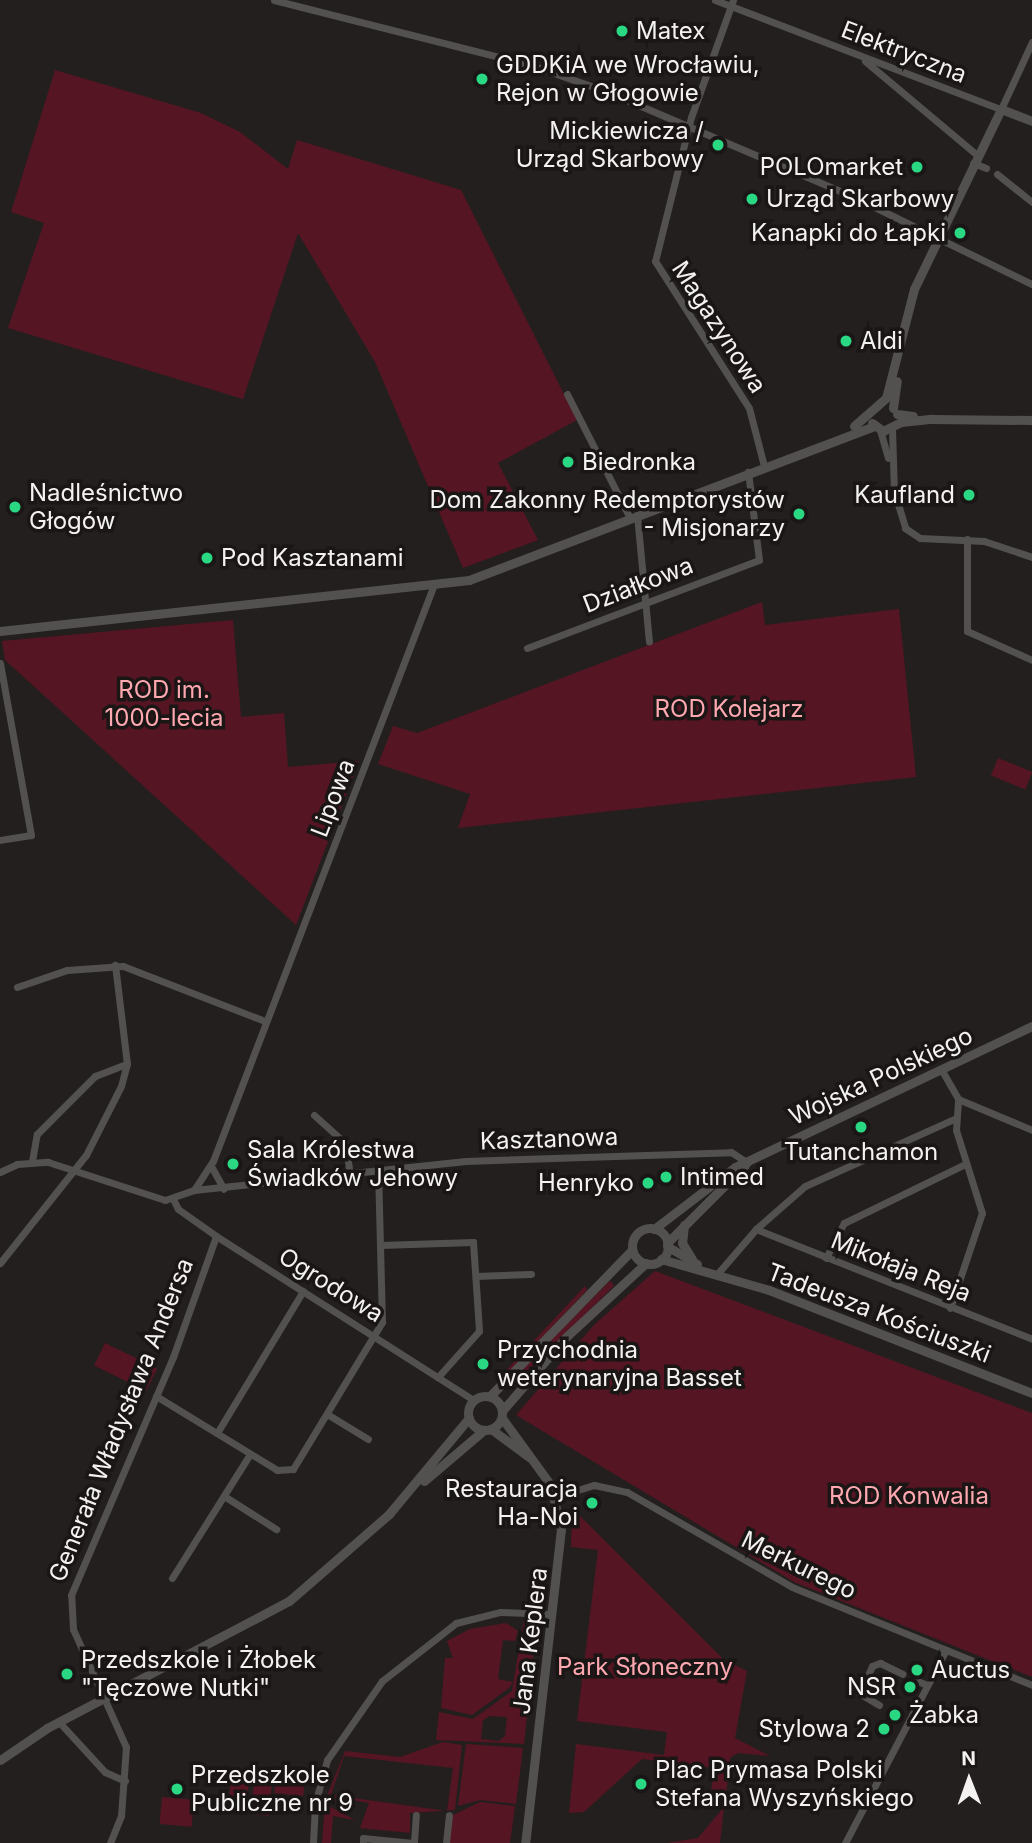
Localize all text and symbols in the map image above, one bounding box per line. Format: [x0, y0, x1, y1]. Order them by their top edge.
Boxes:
street label: Elektryczna [837, 15, 971, 89]
place label: Matex [636, 17, 705, 45]
marker: Matex [614, 23, 630, 39]
place label: GDDKiA we Wrocławiu, Rejon w Głogowie [496, 51, 760, 107]
marker: GDDKiA we Wrocławiu, Rejon w Głogowie [474, 71, 490, 87]
place label: Mickiewicza / Urząd Skarbowy [516, 117, 704, 173]
marker: Mickiewicza / Urząd Skarbowy [710, 137, 726, 153]
place label: POLOmarket [760, 153, 903, 181]
marker: POLOmarket [909, 159, 925, 175]
place label: Urząd Skarbowy [766, 185, 954, 213]
marker: Urząd Skarbowy [744, 191, 760, 207]
place label: Kanapki do Łapki [751, 219, 946, 247]
marker: Kanapki do Łapki [952, 225, 968, 241]
street label: Magazynowa [666, 256, 772, 398]
place label: Aldi [860, 327, 903, 355]
marker: Aldi [838, 333, 854, 349]
place label: Biedronka [582, 448, 696, 476]
marker: Biedronka [560, 454, 576, 470]
place label: Nadleśnictwo Głogów [29, 479, 183, 535]
place label: Kaufland [854, 481, 955, 509]
place label: Dom Zakonny Redemptorystów - Misjonarzy [429, 486, 785, 542]
marker: Kaufland [961, 487, 977, 503]
marker: Nadleśnictwo Głogów [7, 499, 23, 515]
marker: Dom Zakonny Redemptorystów - Misjonarzy [791, 506, 807, 522]
place label: Pod Kasztanami [221, 544, 403, 572]
marker: Pod Kasztanami [199, 550, 215, 566]
street label: Działkowa [579, 551, 697, 619]
park label: ROD im. 1000-lecia [104, 676, 224, 732]
park label: ROD Kolejarz [655, 695, 803, 723]
street label: Lipowa [305, 755, 361, 841]
street label: Wojska Polskiego [785, 1021, 977, 1131]
marker: Tutanchamon [853, 1119, 869, 1135]
street label: Kasztanowa [479, 1122, 619, 1156]
place label: Sala Królestwa Świadków Jehowy [247, 1136, 458, 1192]
place label: Tutanchamon [784, 1138, 938, 1166]
marker: Sala Królestwa Świadków Jehowy [225, 1156, 241, 1172]
place label: Intimed [680, 1163, 764, 1191]
place label: Henryko [538, 1169, 634, 1197]
marker: Intimed [658, 1169, 674, 1185]
marker: Henryko [640, 1175, 656, 1191]
street label: Mikołaja Reja [827, 1226, 975, 1308]
street label: Ogrodowa [273, 1242, 389, 1328]
street label: Generała Władysława Andersa [43, 1254, 199, 1586]
street label: Tadeusza Kościuszki [763, 1257, 995, 1369]
place label: Przychodnia weterynaryjna Basset [497, 1336, 742, 1392]
marker: Przychodnia weterynaryjna Basset [475, 1356, 491, 1372]
place label: Restauracja Ha-Noi [445, 1475, 578, 1531]
park label: ROD Konwalia [829, 1482, 989, 1510]
marker: Restauracja Ha-Noi [584, 1495, 600, 1511]
street label: Merkurego [737, 1525, 861, 1605]
street label: Jana Keplera [507, 1566, 553, 1716]
place label: Przedszkole i Żłobek "Tęczowe Nutki" [81, 1646, 316, 1702]
park label: Park Słoneczny [557, 1653, 733, 1681]
place label: Auctus [931, 1656, 1010, 1684]
marker: Auctus [909, 1662, 925, 1678]
marker: Przedszkole i Żłobek "Tęczowe Nutki" [59, 1666, 75, 1682]
place label: NSR [847, 1673, 896, 1701]
marker: NSR [902, 1679, 918, 1695]
place label: Żabka [909, 1701, 979, 1729]
marker: Żabka [887, 1707, 903, 1723]
place label: Stylowa 2 [758, 1715, 870, 1743]
marker: Stylowa 2 [876, 1721, 892, 1737]
north arrow [934, 1745, 1004, 1815]
text: N [961, 1747, 976, 1770]
place label: Plac Prymasa Polski Stefana Wyszyńskiego [655, 1756, 914, 1812]
place label: Przedszkole Publiczne nr 9 [191, 1761, 353, 1817]
marker: Plac Prymasa Polski Stefana Wyszyńskiego [633, 1776, 649, 1792]
marker: Przedszkole Publiczne nr 9 [169, 1781, 185, 1797]

